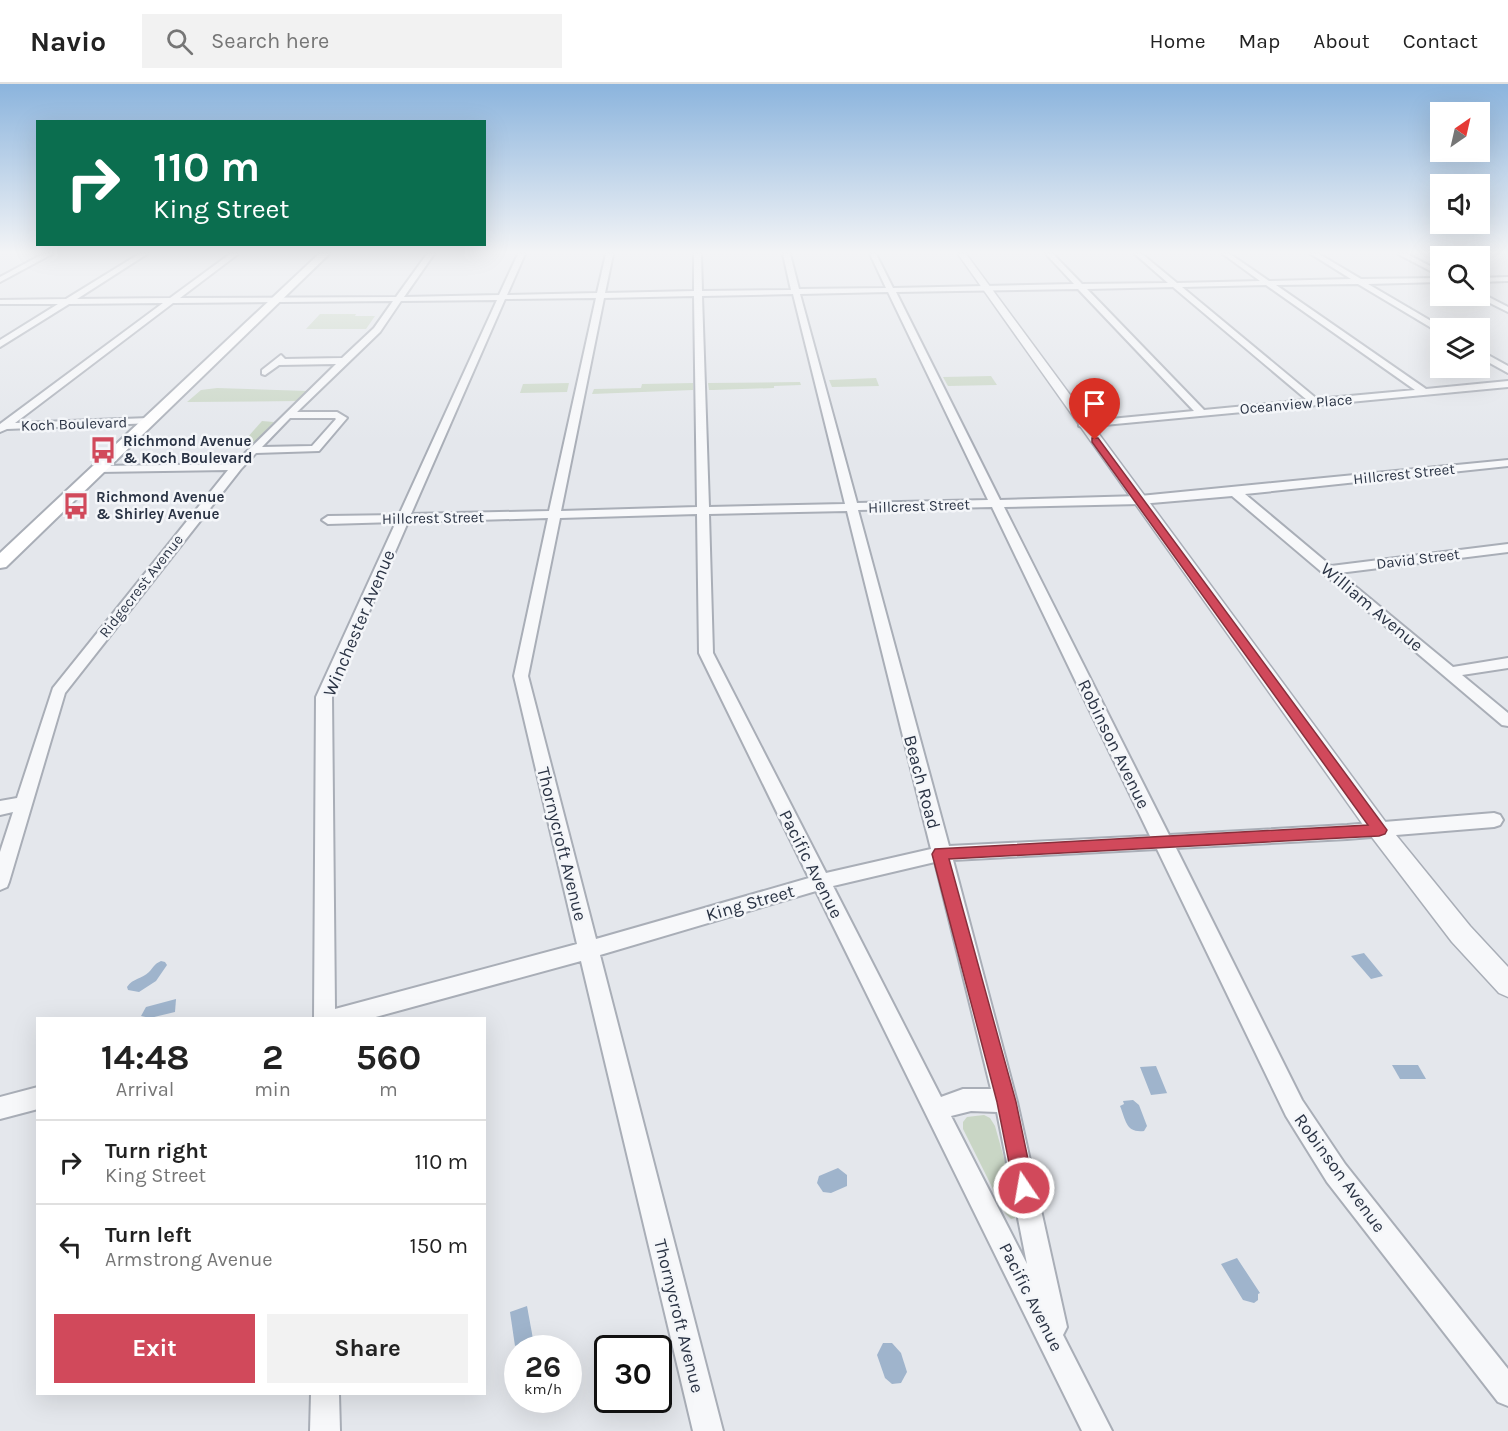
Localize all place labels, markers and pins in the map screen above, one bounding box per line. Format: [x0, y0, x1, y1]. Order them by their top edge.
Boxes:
pin [1069, 378, 1120, 440]
place label: Richmond Avenue & Koch Boulevard [123, 432, 252, 467]
bus stop icon: Richmond Avenue & Koch Boulevard [88, 435, 118, 465]
place label: Richmond Avenue & Shirley Avenue [96, 488, 225, 523]
bus stop icon: Richmond Avenue & Shirley Avenue [61, 491, 91, 521]

